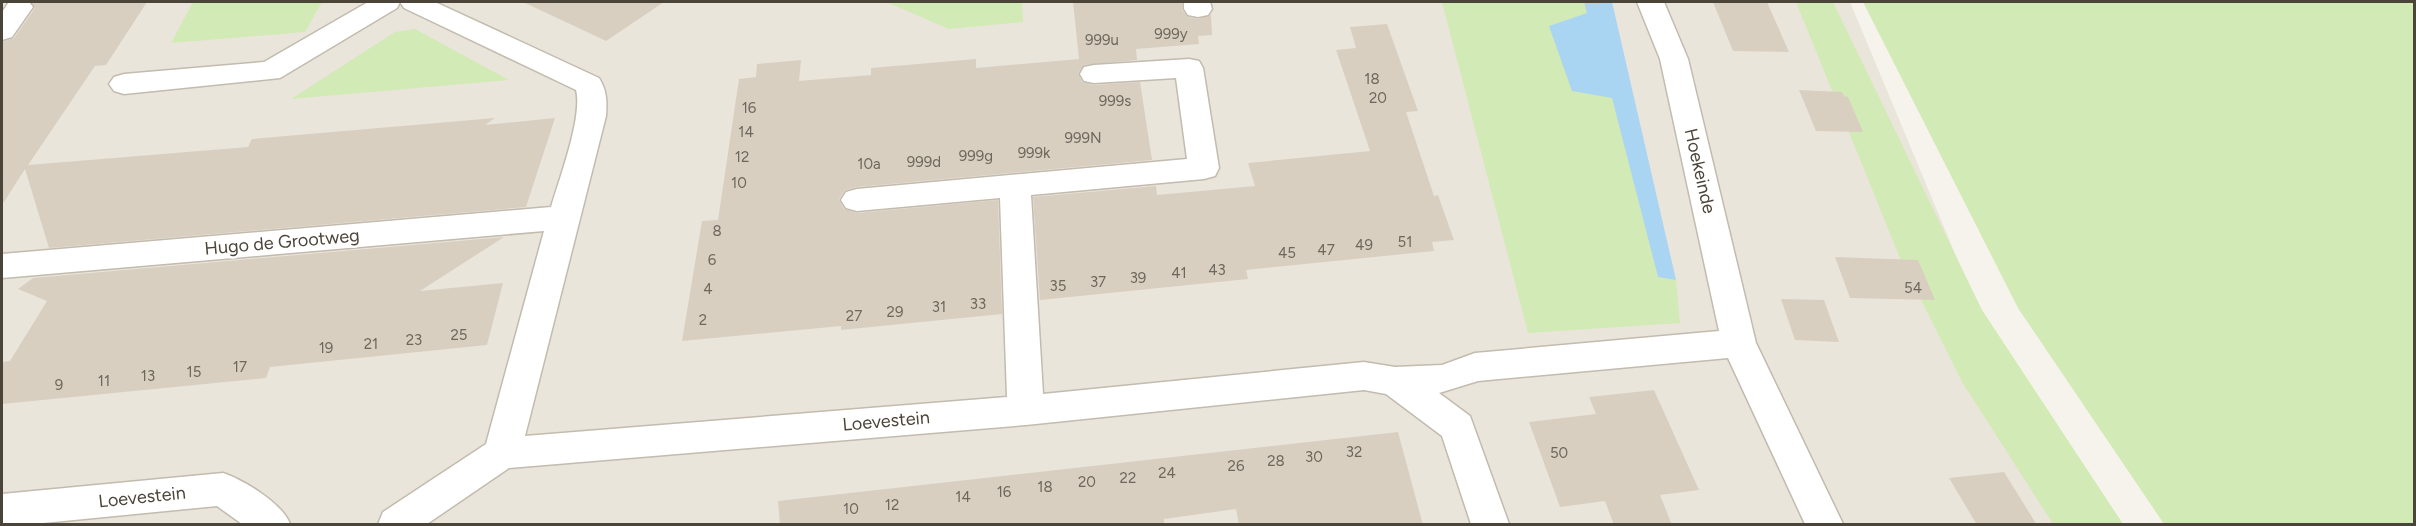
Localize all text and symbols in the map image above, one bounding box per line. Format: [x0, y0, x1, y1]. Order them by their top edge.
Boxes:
house number: 999y [1154, 25, 1188, 43]
house number: 999u [1085, 31, 1119, 49]
house number: 18 [1364, 70, 1380, 88]
house number: 20 [1369, 89, 1387, 107]
house number: 999s [1099, 92, 1131, 110]
house number: 16 [742, 99, 757, 117]
house number: 14 [738, 123, 754, 141]
street label: Hoekeinde [1680, 126, 1721, 216]
house number: 999N [1064, 129, 1102, 147]
house number: 999k [1018, 144, 1051, 162]
house number: 999g [959, 147, 993, 165]
house number: 12 [735, 148, 749, 166]
house number: 999d [907, 153, 941, 171]
house number: 10a [857, 155, 881, 173]
house number: 10 [731, 174, 747, 192]
house number: 8 [712, 222, 722, 240]
street label: Hugo de Grootweg [204, 224, 360, 260]
house number: 51 [1398, 233, 1412, 251]
house number: 49 [1355, 236, 1373, 254]
house number: 47 [1317, 241, 1335, 259]
house number: 45 [1278, 244, 1296, 262]
house number: 6 [708, 251, 717, 269]
house number: 43 [1208, 261, 1226, 279]
house number: 41 [1171, 264, 1187, 282]
house number: 39 [1130, 269, 1146, 287]
house number: 37 [1090, 273, 1106, 291]
house number: 35 [1050, 277, 1066, 295]
house number: 54 [1904, 279, 1922, 297]
house number: 4 [703, 280, 713, 298]
house number: 33 [970, 295, 986, 313]
house number: 31 [932, 298, 946, 316]
house number: 29 [887, 303, 903, 321]
house number: 27 [846, 307, 862, 325]
house number: 2 [699, 311, 707, 329]
house number: 25 [450, 326, 468, 344]
house number: 23 [406, 331, 422, 349]
house number: 21 [364, 335, 378, 353]
house number: 19 [319, 339, 333, 357]
house number: 17 [233, 358, 247, 376]
house number: 15 [187, 363, 201, 381]
house number: 13 [141, 367, 155, 385]
house number: 11 [98, 372, 110, 390]
house number: 9 [55, 376, 63, 394]
street label: Loevestein [841, 406, 931, 436]
house number: 32 [1346, 443, 1362, 461]
house number: 50 [1550, 444, 1568, 462]
house number: 30 [1305, 448, 1323, 466]
house number: 28 [1267, 452, 1285, 470]
house number: 26 [1228, 457, 1245, 475]
house number: 24 [1158, 464, 1176, 482]
house number: 22 [1120, 469, 1136, 487]
house number: 20 [1078, 473, 1096, 491]
house number: 18 [1037, 478, 1053, 496]
street label: Loevestein [97, 481, 187, 513]
house number: 16 [997, 483, 1012, 501]
house number: 14 [955, 488, 971, 506]
house number: 12 [885, 496, 899, 514]
house number: 10 [843, 500, 859, 518]

